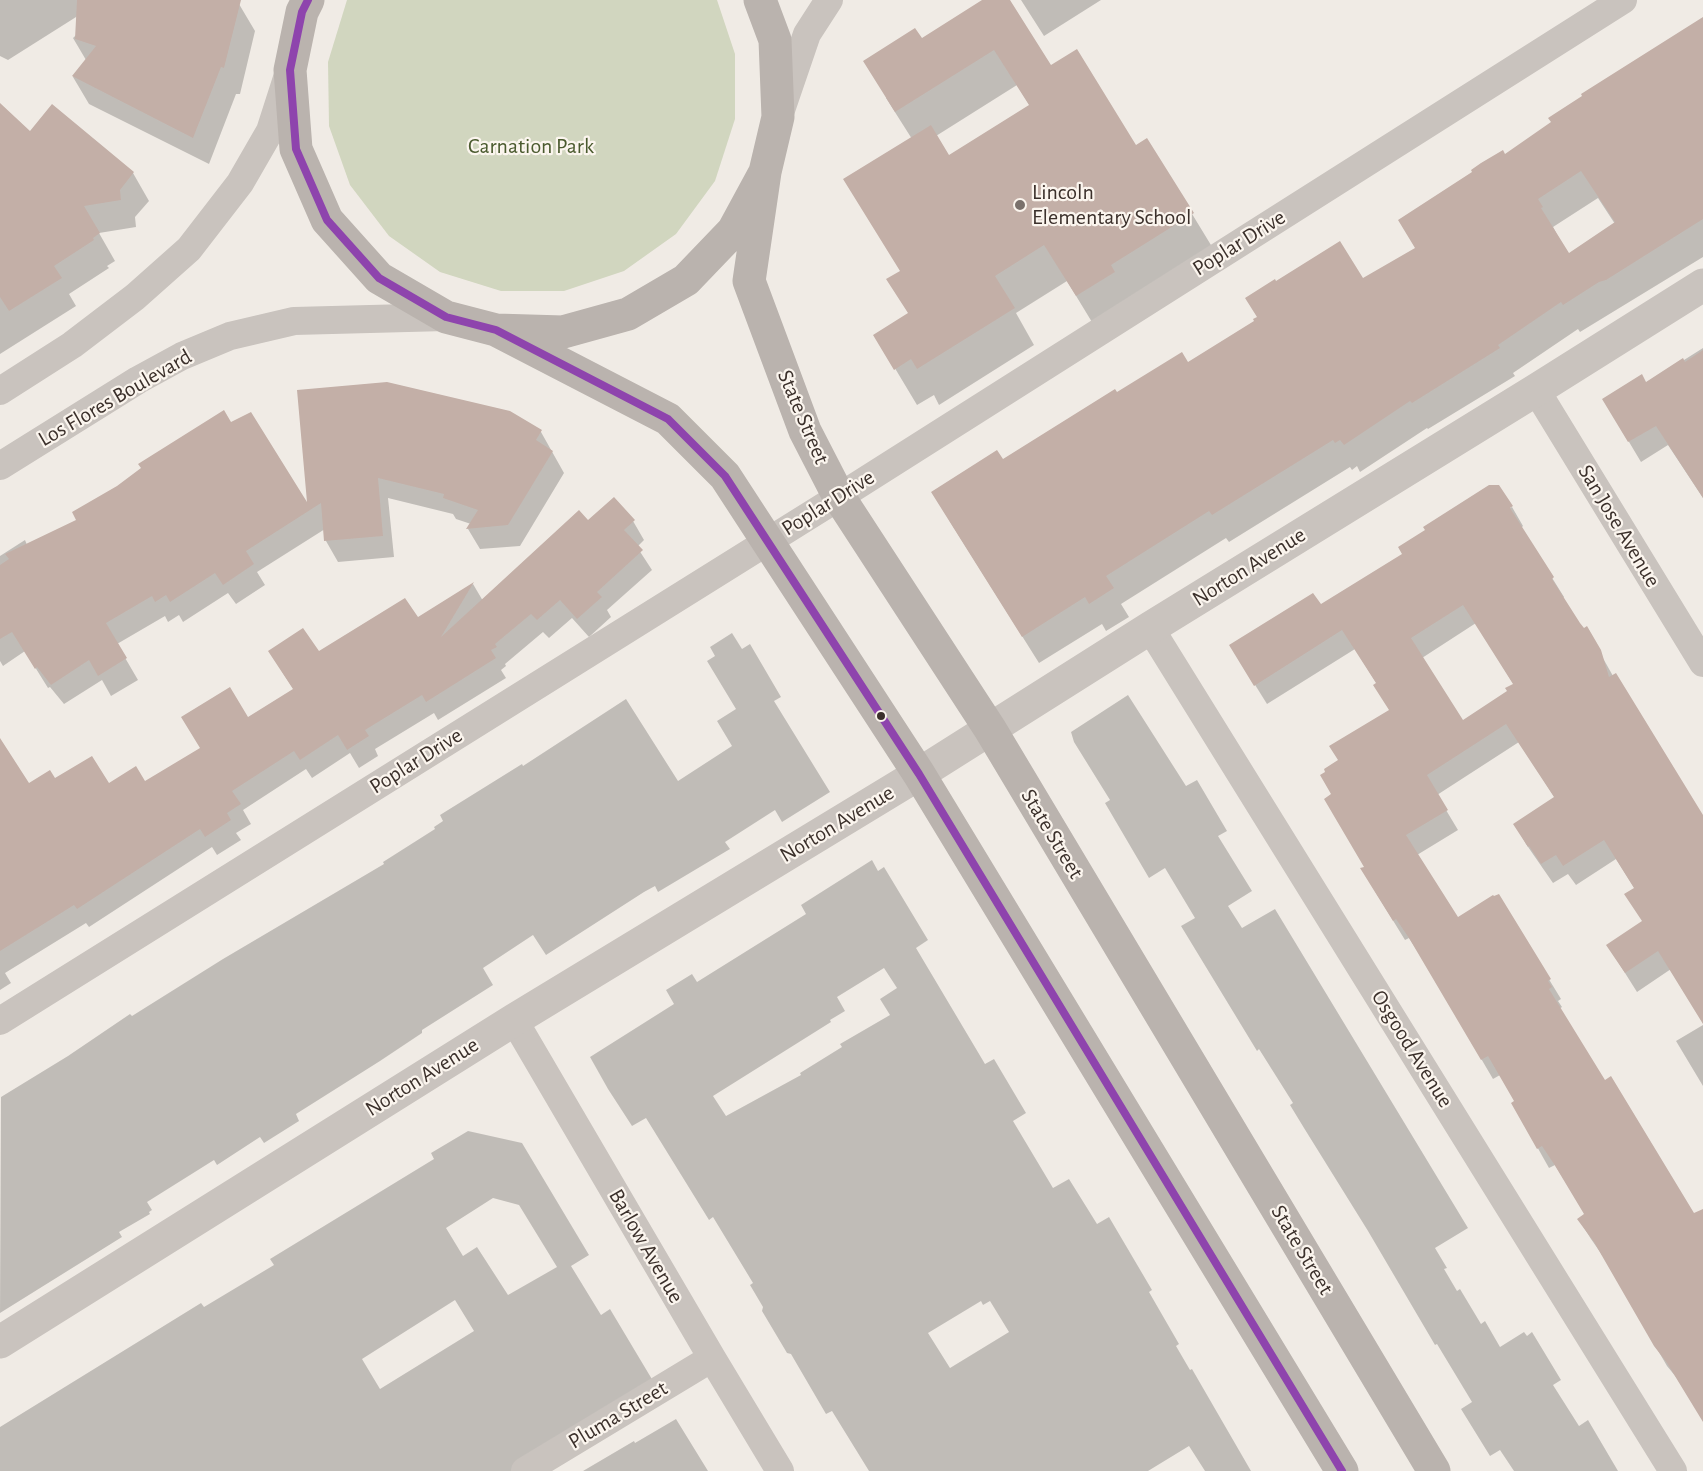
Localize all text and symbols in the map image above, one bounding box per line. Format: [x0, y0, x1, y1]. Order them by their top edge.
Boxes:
park label: Carnation Park [468, 133, 594, 159]
place label: Lincoln Elementary School [1032, 179, 1191, 230]
marker: Lincoln Elementary School [1013, 198, 1027, 212]
street label: Poplar Drive [1188, 204, 1290, 282]
street label: Los Flores Boulevard [34, 343, 196, 453]
street label: State Street [771, 366, 835, 468]
street label: San Jose Avenue [1572, 460, 1666, 592]
street label: Poplar Drive [777, 464, 879, 542]
street label: Norton Avenue [1187, 522, 1311, 612]
unlabelled marker [875, 710, 887, 722]
street label: Poplar Drive [365, 722, 467, 800]
street label: Norton Avenue [775, 780, 899, 868]
street label: State Street [1015, 784, 1089, 884]
street label: Osgood Avenue [1365, 985, 1459, 1113]
street label: Norton Avenue [360, 1032, 484, 1122]
street label: Barlow Avenue [603, 1184, 689, 1308]
street label: State Street [1265, 1200, 1339, 1300]
street label: Pluma Street [564, 1375, 672, 1455]

